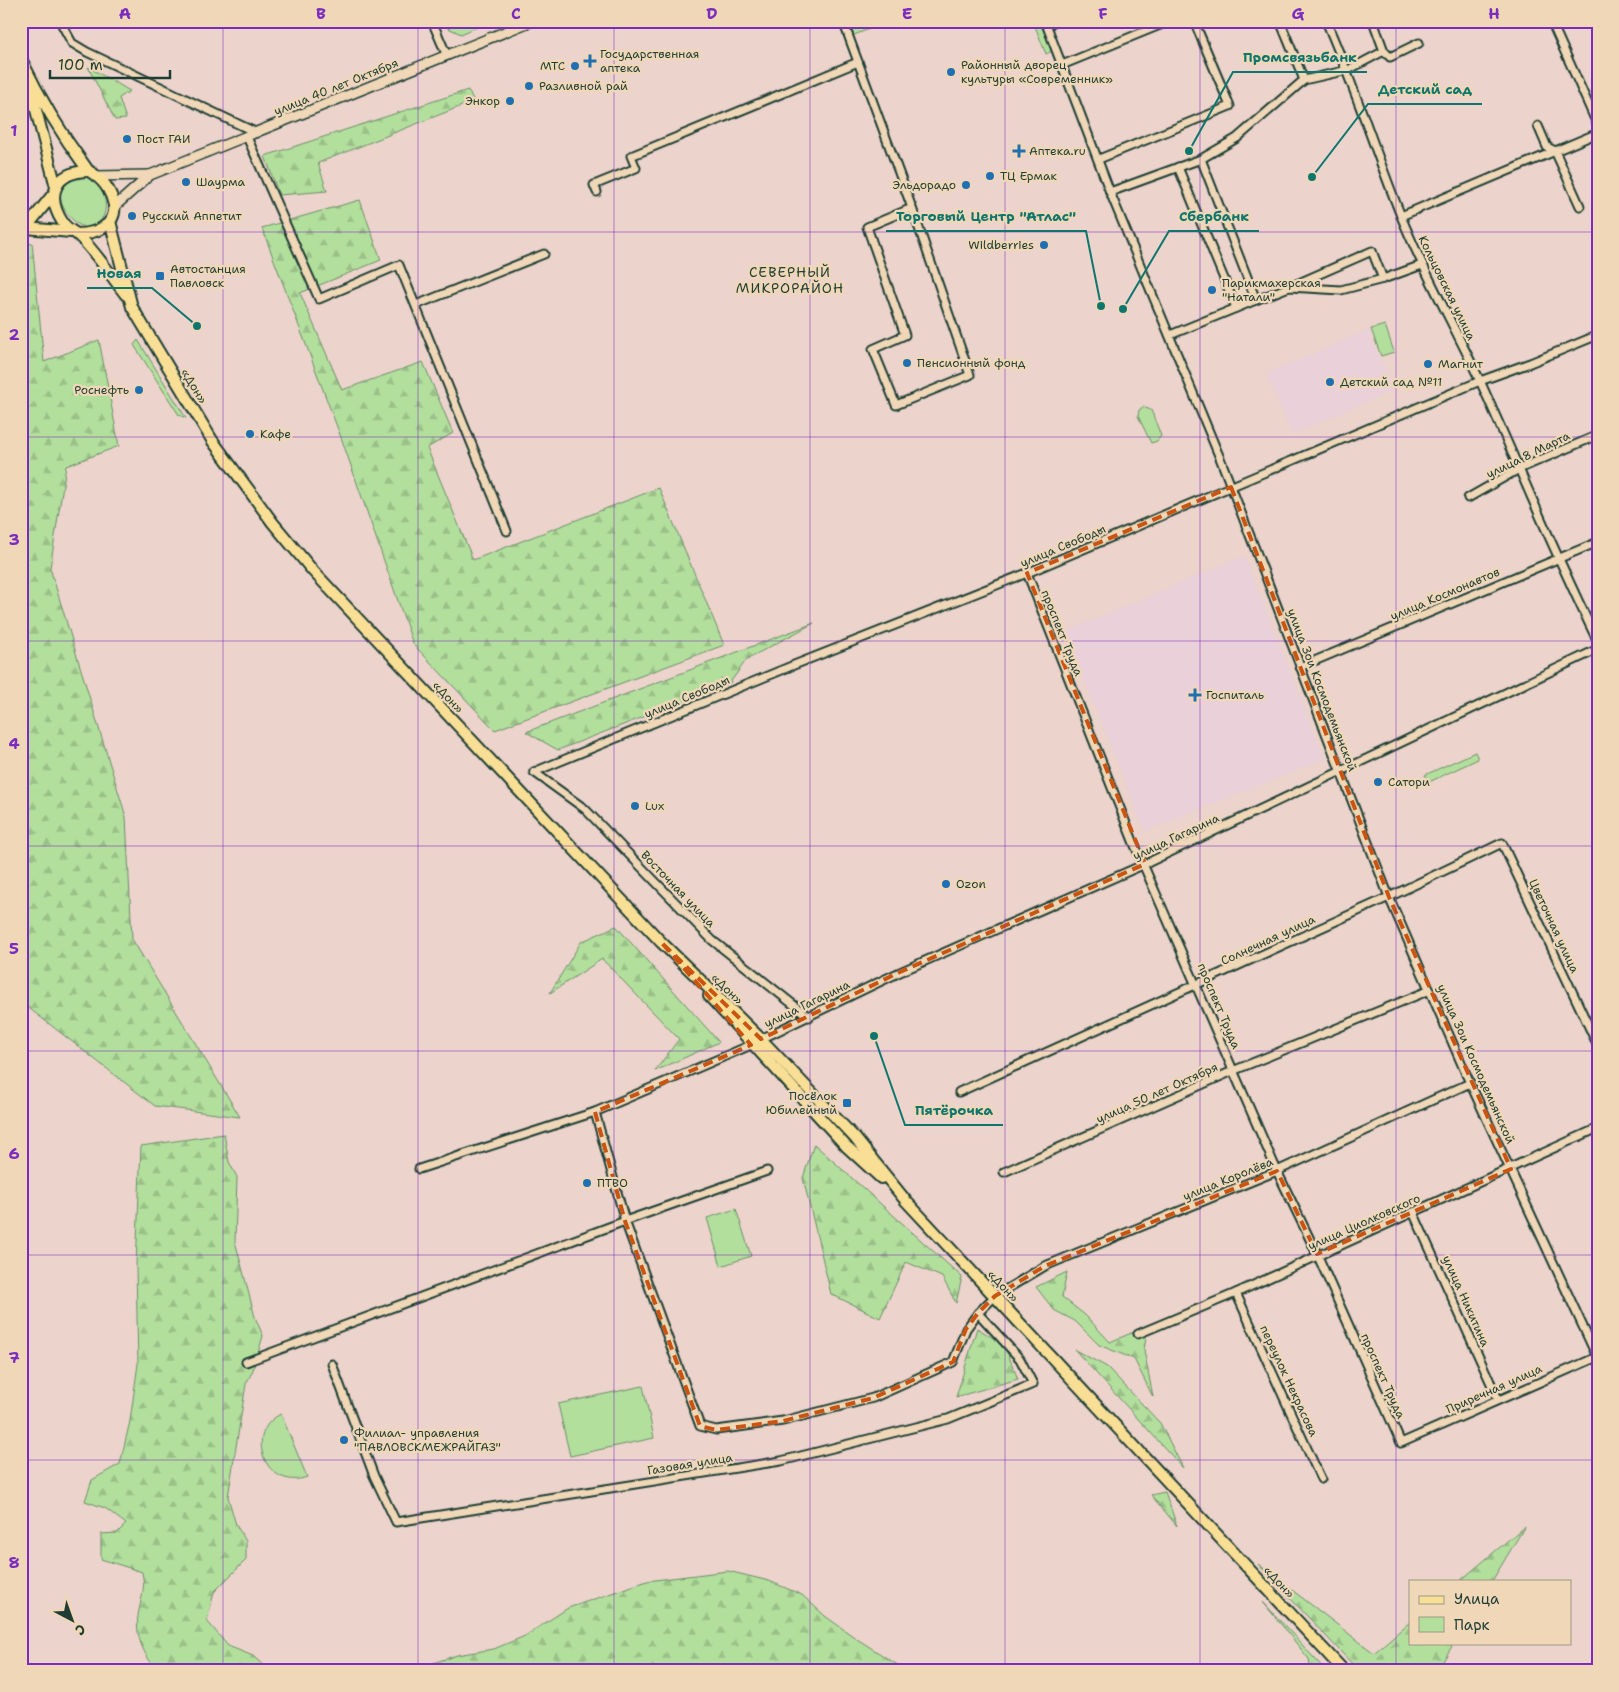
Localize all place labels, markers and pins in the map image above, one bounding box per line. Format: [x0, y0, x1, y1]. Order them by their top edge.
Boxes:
callout: Промсвязьбанк [1233, 43, 1367, 72]
place label: Государственная аптека [600, 46, 699, 76]
marker: Государственная аптека [584, 55, 596, 67]
place label: Районный дворец культуры «Современник» [961, 57, 1113, 87]
place label: МТС [540, 58, 565, 74]
marker: МТС [569, 60, 581, 72]
marker: Районный дворец культуры «Современник» [945, 66, 957, 78]
callout: Детский сад [1368, 75, 1482, 104]
place label: Разливной рай [539, 78, 628, 94]
marker: Разливной рай [523, 80, 535, 92]
place label: Энкор [465, 93, 500, 109]
marker: Энкор [504, 95, 516, 107]
place label: Пост ГАИ [137, 131, 190, 147]
marker: Пост ГАИ [121, 133, 133, 145]
place label: Аптека.ru [1029, 143, 1086, 159]
marker: Аптека.ru [1013, 145, 1025, 157]
place label: ТЦ Ермак [1000, 168, 1057, 184]
marker: ТЦ Ермак [984, 170, 996, 182]
place label: Шаурма [196, 174, 246, 190]
marker: Шаурма [180, 176, 192, 188]
place label: Эльдорадо [893, 177, 956, 193]
marker: Эльдорадо [960, 179, 972, 191]
callout: Торговый Центр "Атлас" [886, 202, 1086, 231]
callout: Сбербанк [1169, 202, 1259, 231]
place label: Русский Аппетит [142, 208, 242, 224]
marker: Русский Аппетит [126, 210, 138, 222]
place label: Wildberries [968, 237, 1034, 253]
marker: Wildberries [1038, 239, 1050, 251]
callout: Новая [87, 259, 152, 288]
place label: Автостанция Павловск [170, 261, 246, 291]
marker: Автостанция Павловск [154, 270, 166, 282]
place label: Парикмахерская "Натали" [1222, 275, 1321, 305]
marker: Парикмахерская "Натали" [1206, 284, 1218, 296]
place label: Пенсионный фонд [917, 355, 1026, 371]
place label: Магнит [1438, 356, 1484, 372]
marker: Пенсионный фонд [901, 357, 913, 369]
marker: Магнит [1422, 358, 1434, 370]
place label: Детский сад №11 [1340, 374, 1442, 390]
marker: Детский сад №11 [1324, 376, 1336, 388]
place label: Роснефть [74, 382, 129, 398]
marker: Роснефть [133, 384, 145, 396]
place label: Кафе [260, 426, 291, 442]
marker: Кафе [244, 428, 256, 440]
place label: Госпиталь [1206, 687, 1264, 703]
marker: Госпиталь [1188, 688, 1202, 702]
place label: Сатори [1388, 774, 1430, 790]
marker: Сатори [1372, 776, 1384, 788]
place label: Lux [645, 798, 664, 814]
marker: Lux [629, 800, 641, 812]
place label: Ozon [956, 876, 986, 892]
marker: Ozon [940, 878, 952, 890]
place label: Посёлок Юбилейный [766, 1088, 838, 1118]
callout: Пятёрочка [905, 1096, 1003, 1125]
marker: Посёлок Юбилейный [841, 1097, 853, 1109]
place label: ПТВО [597, 1175, 628, 1191]
marker: ПТВО [581, 1177, 593, 1189]
place label: Филиал- управления "ПАВЛОВСКМЕЖРАЙГАЗ" [354, 1425, 501, 1455]
marker: Филиал- управления "ПАВЛОВСКМЕЖРАЙГАЗ" [338, 1434, 350, 1446]

